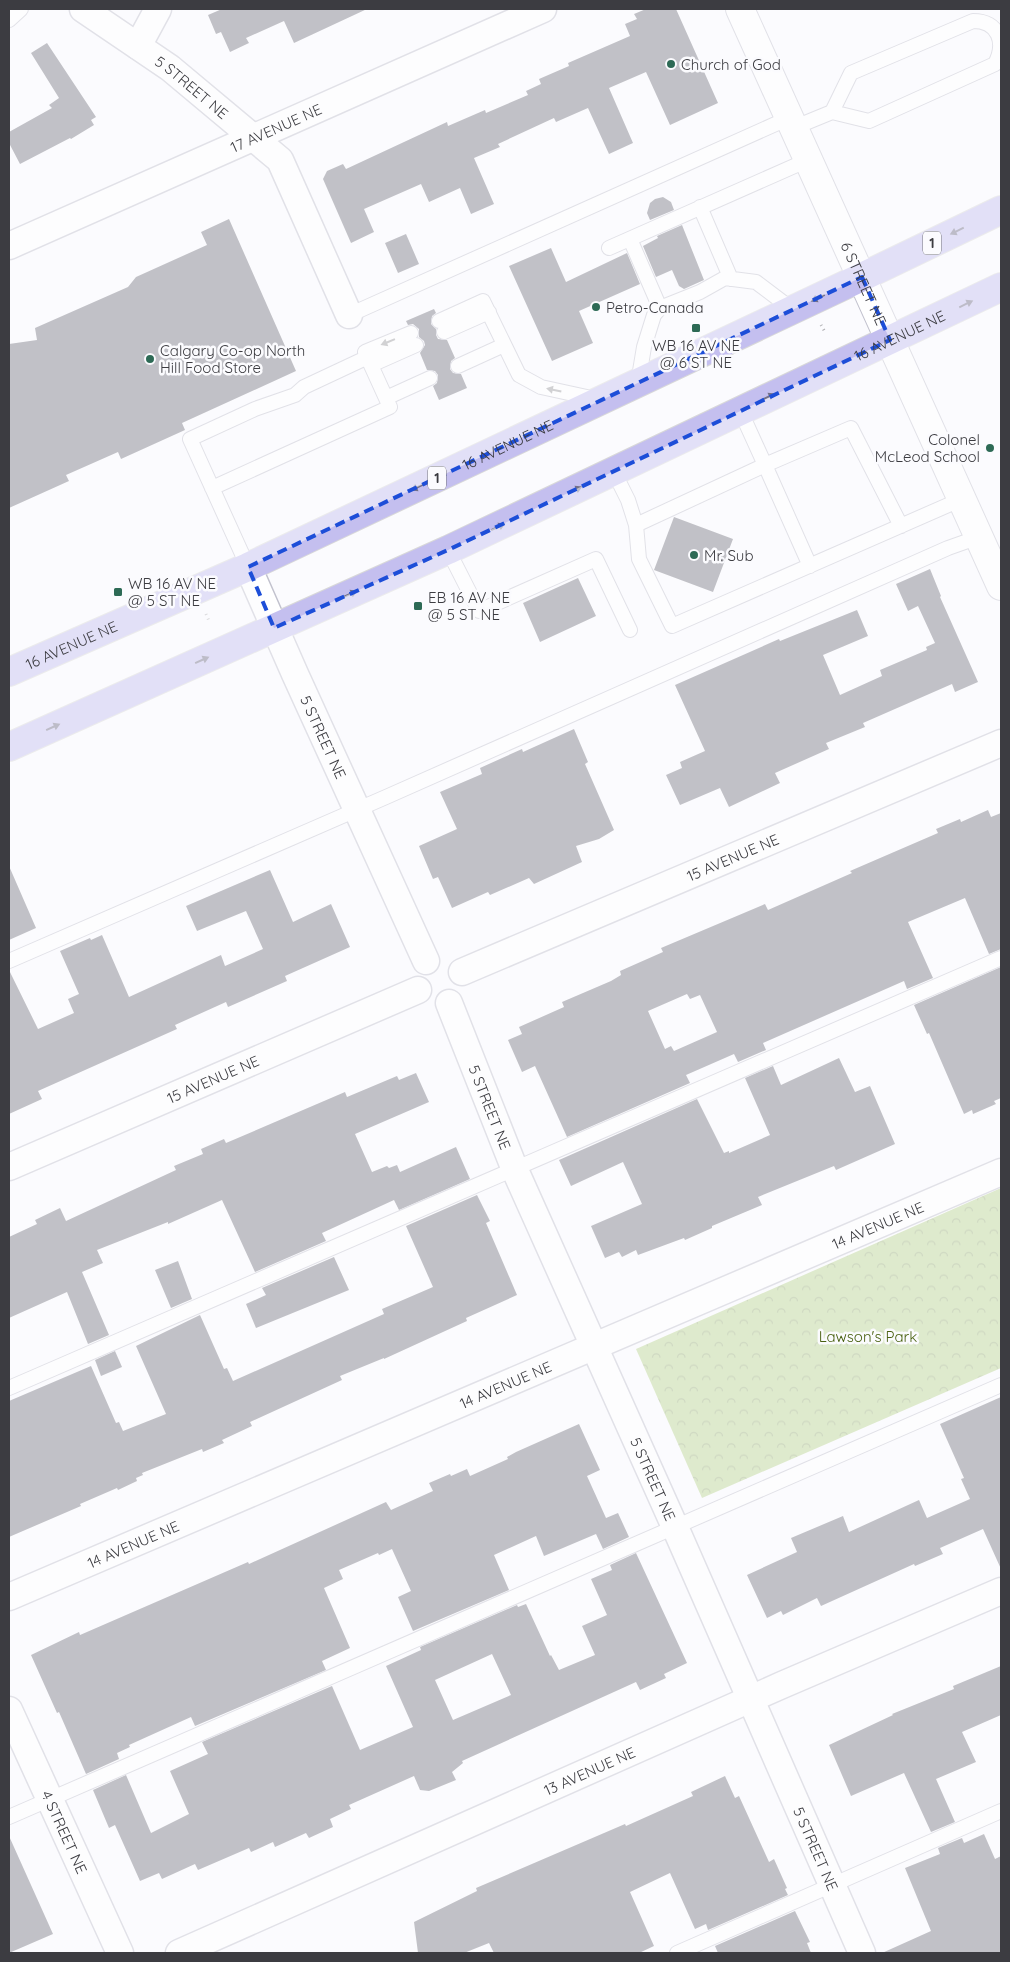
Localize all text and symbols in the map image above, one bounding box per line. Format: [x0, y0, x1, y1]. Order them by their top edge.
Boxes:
street label: 5 STREET NE [152, 51, 233, 123]
place label: Church of God [681, 55, 781, 74]
marker: Church of God [665, 58, 677, 70]
street label: 17 AVENUE NE [227, 99, 325, 156]
one-way arrow [950, 227, 964, 235]
road number: 1 [923, 232, 941, 254]
street label: 6 STREET NE [837, 239, 891, 328]
one-way arrow [811, 294, 825, 302]
place label: Petro-Canada [606, 298, 704, 317]
one-way arrow [959, 300, 973, 308]
marker: Petro-Canada [590, 301, 602, 313]
street label: 16 AVENUE NE [851, 306, 948, 365]
marker: WB 16 AV NE @ 6 ST NE [690, 322, 702, 334]
place label: WB 16 AV NE @ 6 ST NE [652, 336, 740, 372]
one-way arrow [381, 339, 395, 347]
place label: Calgary Co-op North Hill Food Store [160, 341, 305, 377]
marker: Calgary Co-op North Hill Food Store [144, 353, 156, 365]
one-way arrow [546, 385, 562, 393]
one-way arrow [761, 392, 776, 401]
street label: 16 AVENUE NE [459, 415, 556, 474]
place label: Colonel McLeod School [875, 430, 980, 466]
marker: Colonel McLeod School [984, 442, 996, 454]
road number: 1 [428, 466, 446, 489]
one-way arrow [411, 483, 425, 491]
one-way arrow [568, 486, 582, 494]
one-way arrow [491, 522, 505, 530]
place label: Mr. Sub [704, 546, 753, 565]
marker: Mr. Sub [688, 549, 700, 561]
place label: WB 16 AV NE @ 5 ST NE [128, 574, 216, 610]
marker: WB 16 AV NE @ 5 ST NE [112, 586, 124, 598]
place label: EB 16 AV NE @ 5 ST NE [428, 588, 510, 624]
one-way arrow [343, 590, 357, 598]
marker: EB 16 AV NE @ 5 ST NE [412, 600, 424, 612]
street label: 16 AVENUE NE [22, 616, 120, 673]
one-way arrow [195, 656, 209, 664]
street label: 5 STREET NE [296, 692, 351, 782]
one-way arrow [46, 722, 60, 730]
street label: 15 AVENUE NE [684, 829, 782, 885]
street label: 15 AVENUE NE [164, 1051, 262, 1107]
street label: 5 STREET NE [465, 1062, 515, 1152]
street label: 14 AVENUE NE [829, 1197, 926, 1253]
park label: Lawson's Park [819, 1327, 917, 1346]
street label: 14 AVENUE NE [457, 1356, 554, 1412]
street label: 5 STREET NE [626, 1434, 680, 1524]
street label: 14 AVENUE NE [84, 1516, 182, 1572]
street label: 13 AVENUE NE [541, 1742, 638, 1799]
street label: 4 STREET NE [37, 1787, 92, 1876]
street label: 5 STREET NE [789, 1804, 843, 1893]

